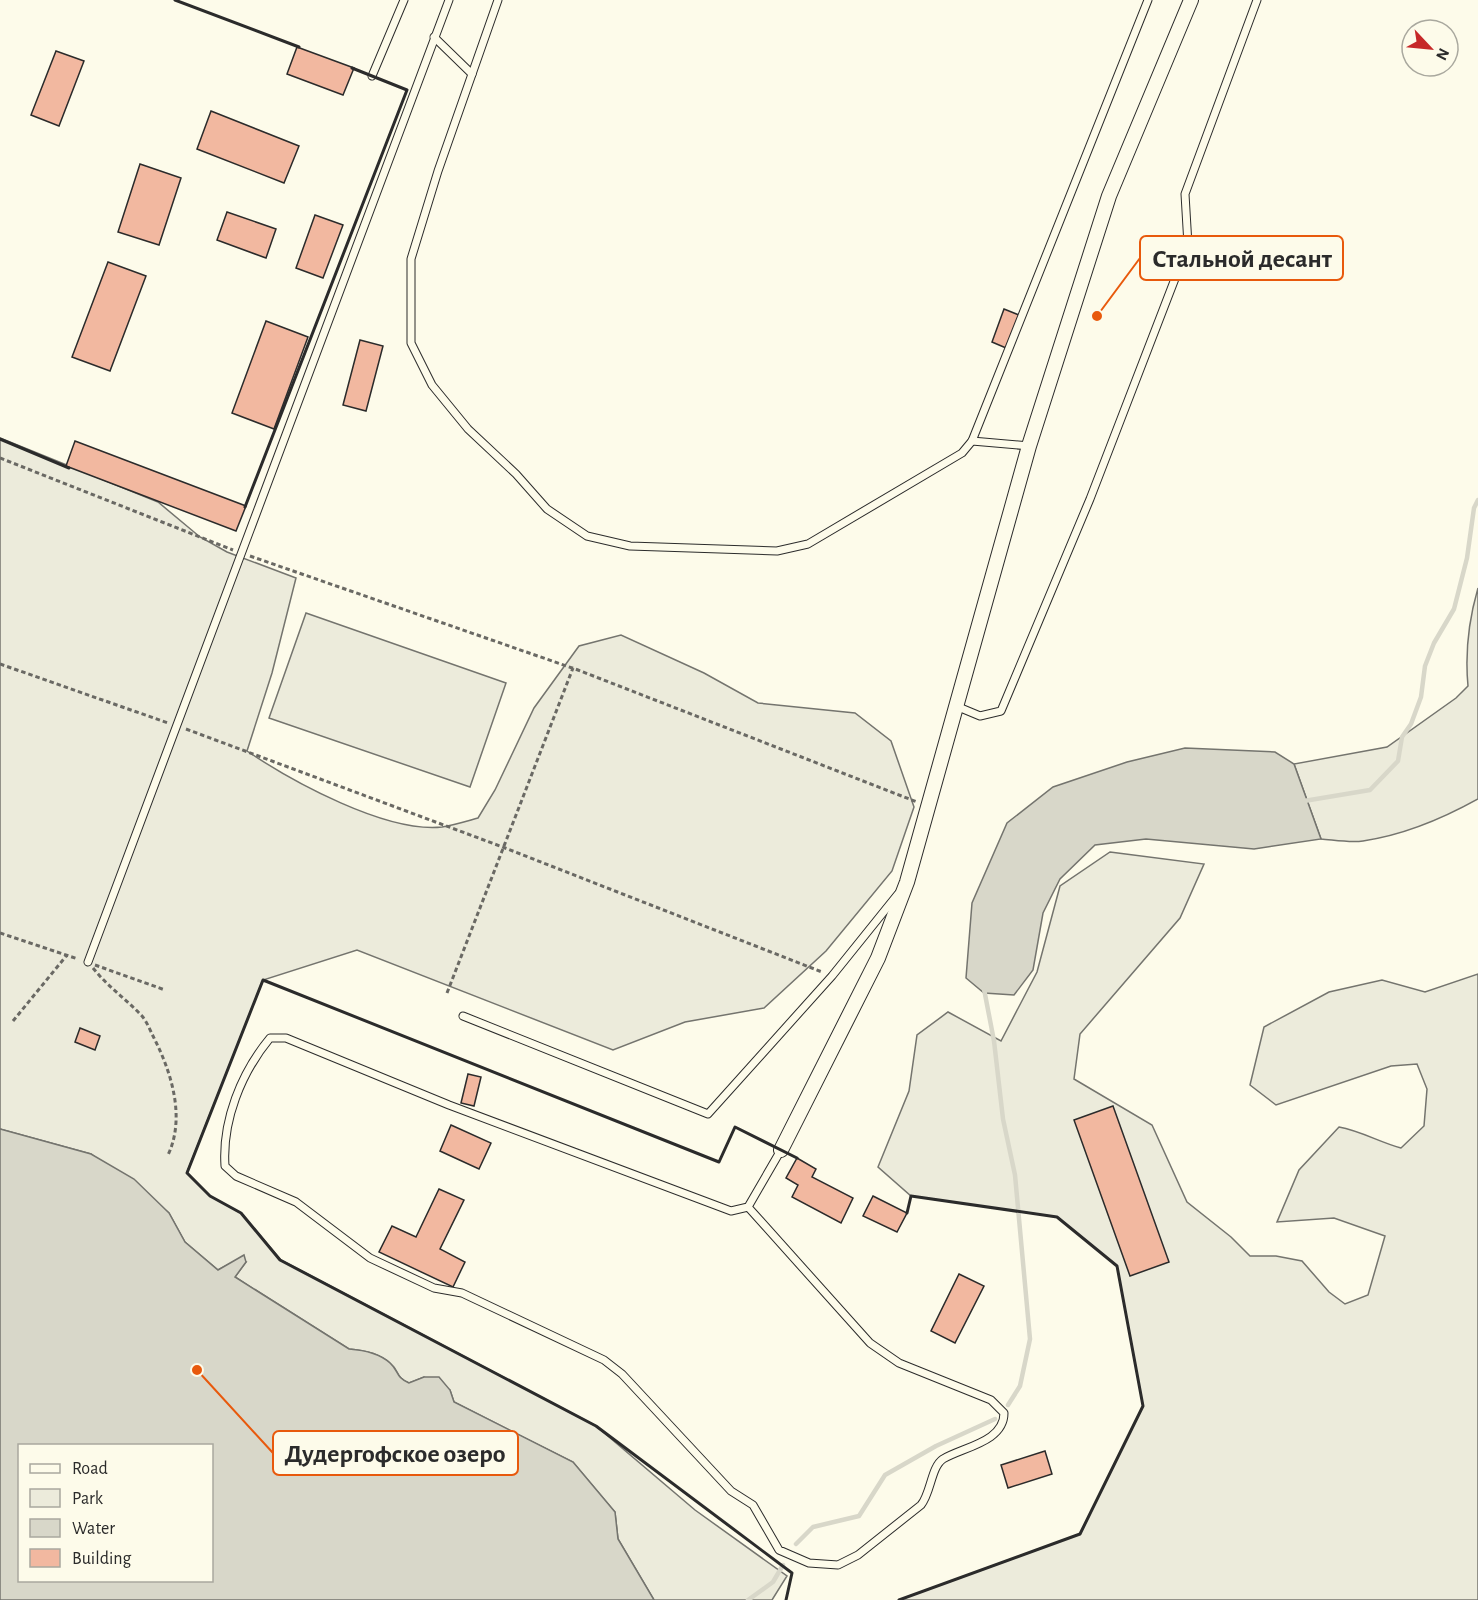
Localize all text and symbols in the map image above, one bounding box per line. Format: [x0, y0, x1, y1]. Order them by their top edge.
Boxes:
north arrow [1400, 18, 1460, 78]
text: N [1433, 46, 1452, 63]
callout: Стальной десант [1140, 236, 1343, 280]
text: Стальной десант [1152, 246, 1333, 272]
callout: Дудергофское озеро [273, 1431, 518, 1475]
text: Дудергофское озеро [284, 1441, 506, 1467]
legend [18, 1444, 213, 1582]
text: Road [72, 1460, 108, 1478]
text: Park [72, 1490, 104, 1508]
text: Water [72, 1520, 115, 1538]
text: Building [72, 1550, 132, 1568]

